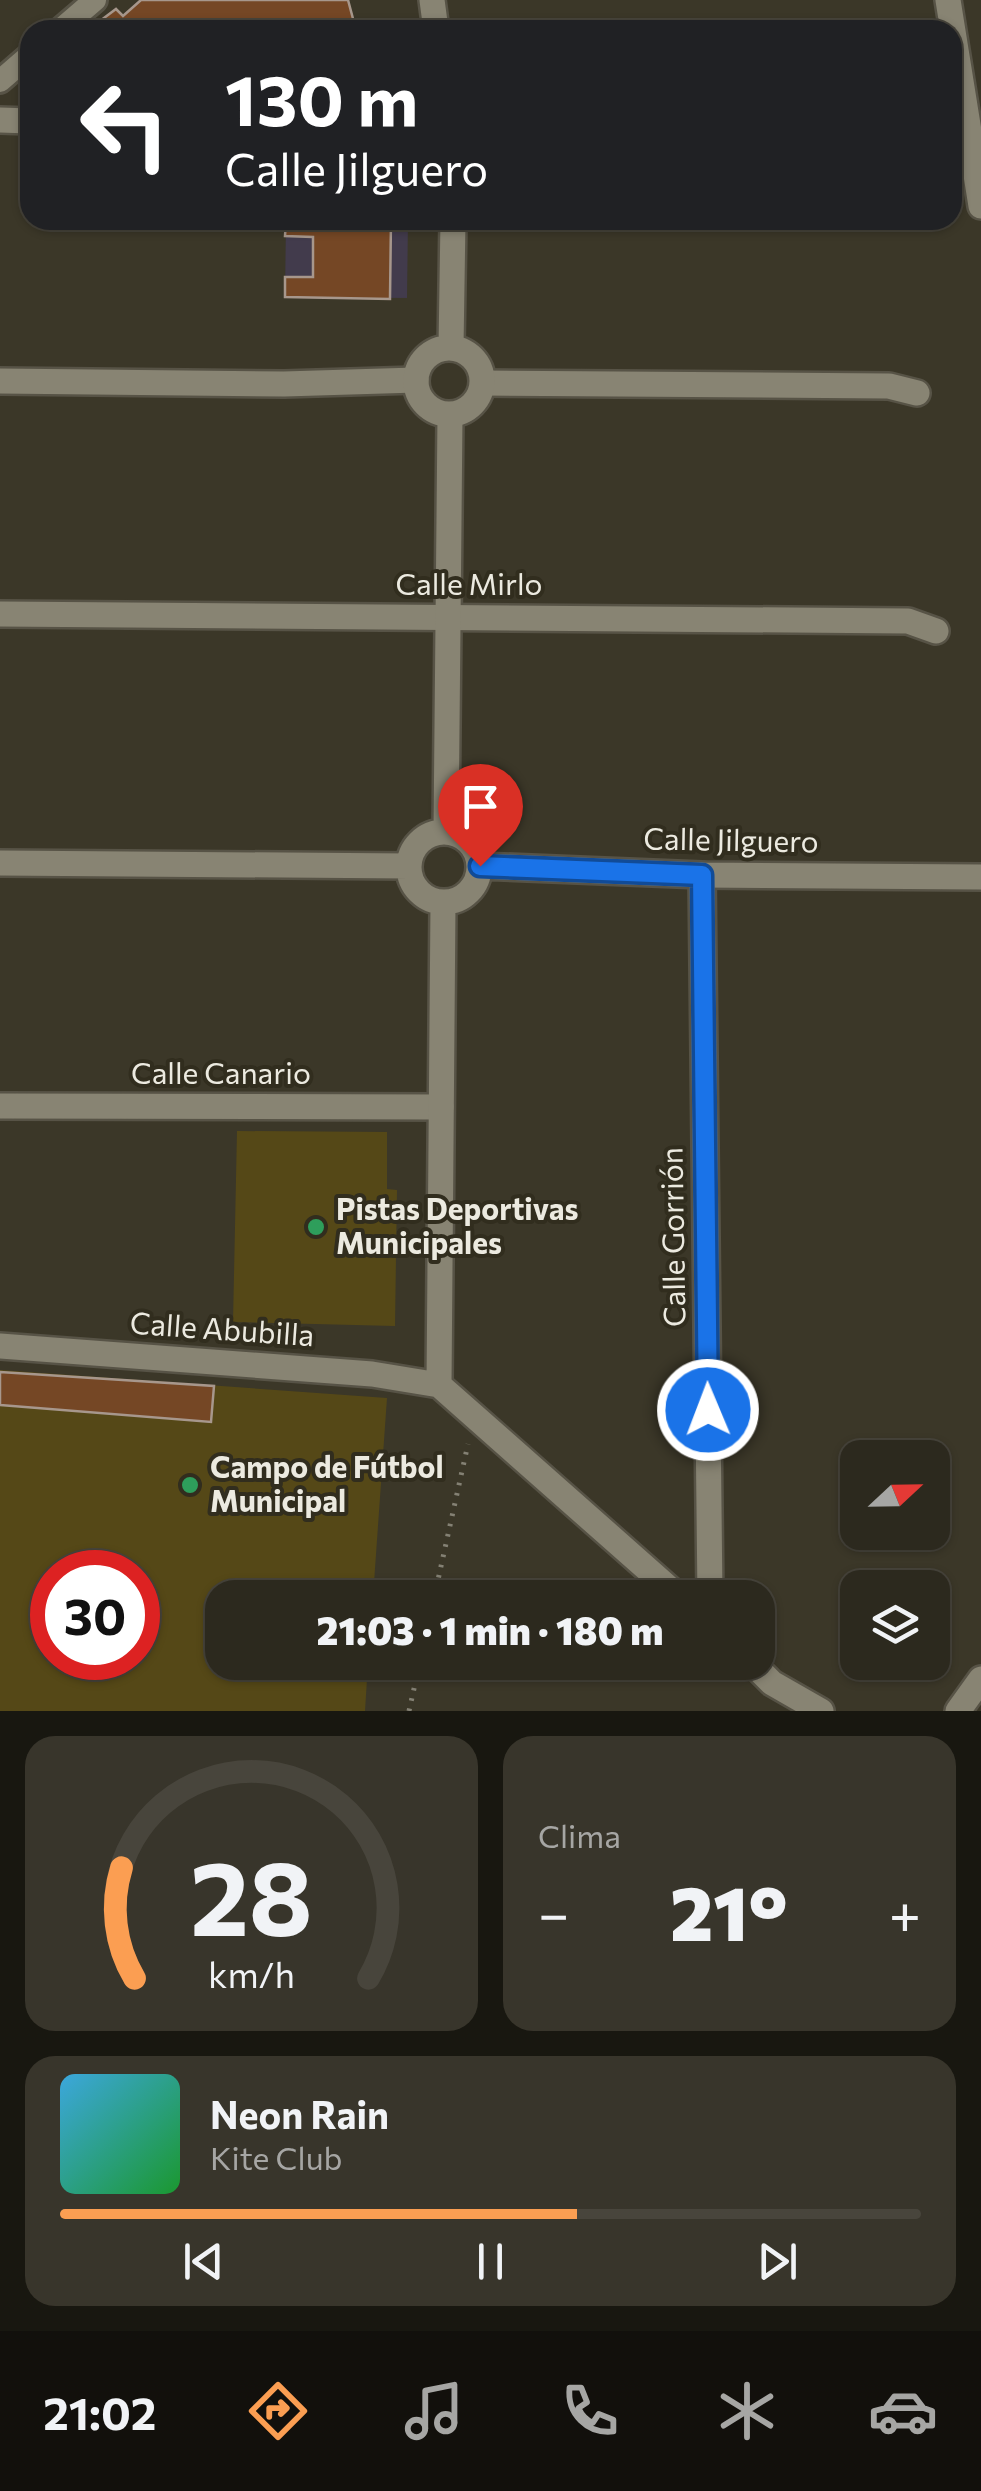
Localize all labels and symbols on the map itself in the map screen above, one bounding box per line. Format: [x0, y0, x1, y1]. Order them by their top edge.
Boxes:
street label: Calle Mirlo [395, 564, 543, 601]
pin [438, 764, 523, 867]
street label: Calle Jilguero [643, 818, 819, 859]
street label: Calle Canario [131, 1053, 311, 1090]
street label: Calle Gorrión [651, 1147, 692, 1327]
place label: Pistas Deportivas Municipales [336, 1189, 579, 1260]
marker: Pistas Deportivas Municipales [305, 1216, 327, 1238]
street label: Calle Abubilla [129, 1303, 316, 1352]
position arrow [656, 1358, 760, 1462]
north arrow [840, 1440, 950, 1550]
place label: Campo de Fútbol Municipal [210, 1447, 444, 1518]
marker: Campo de Fútbol Municipal [179, 1474, 201, 1496]
speed limit sign: 30 [30, 1550, 160, 1680]

